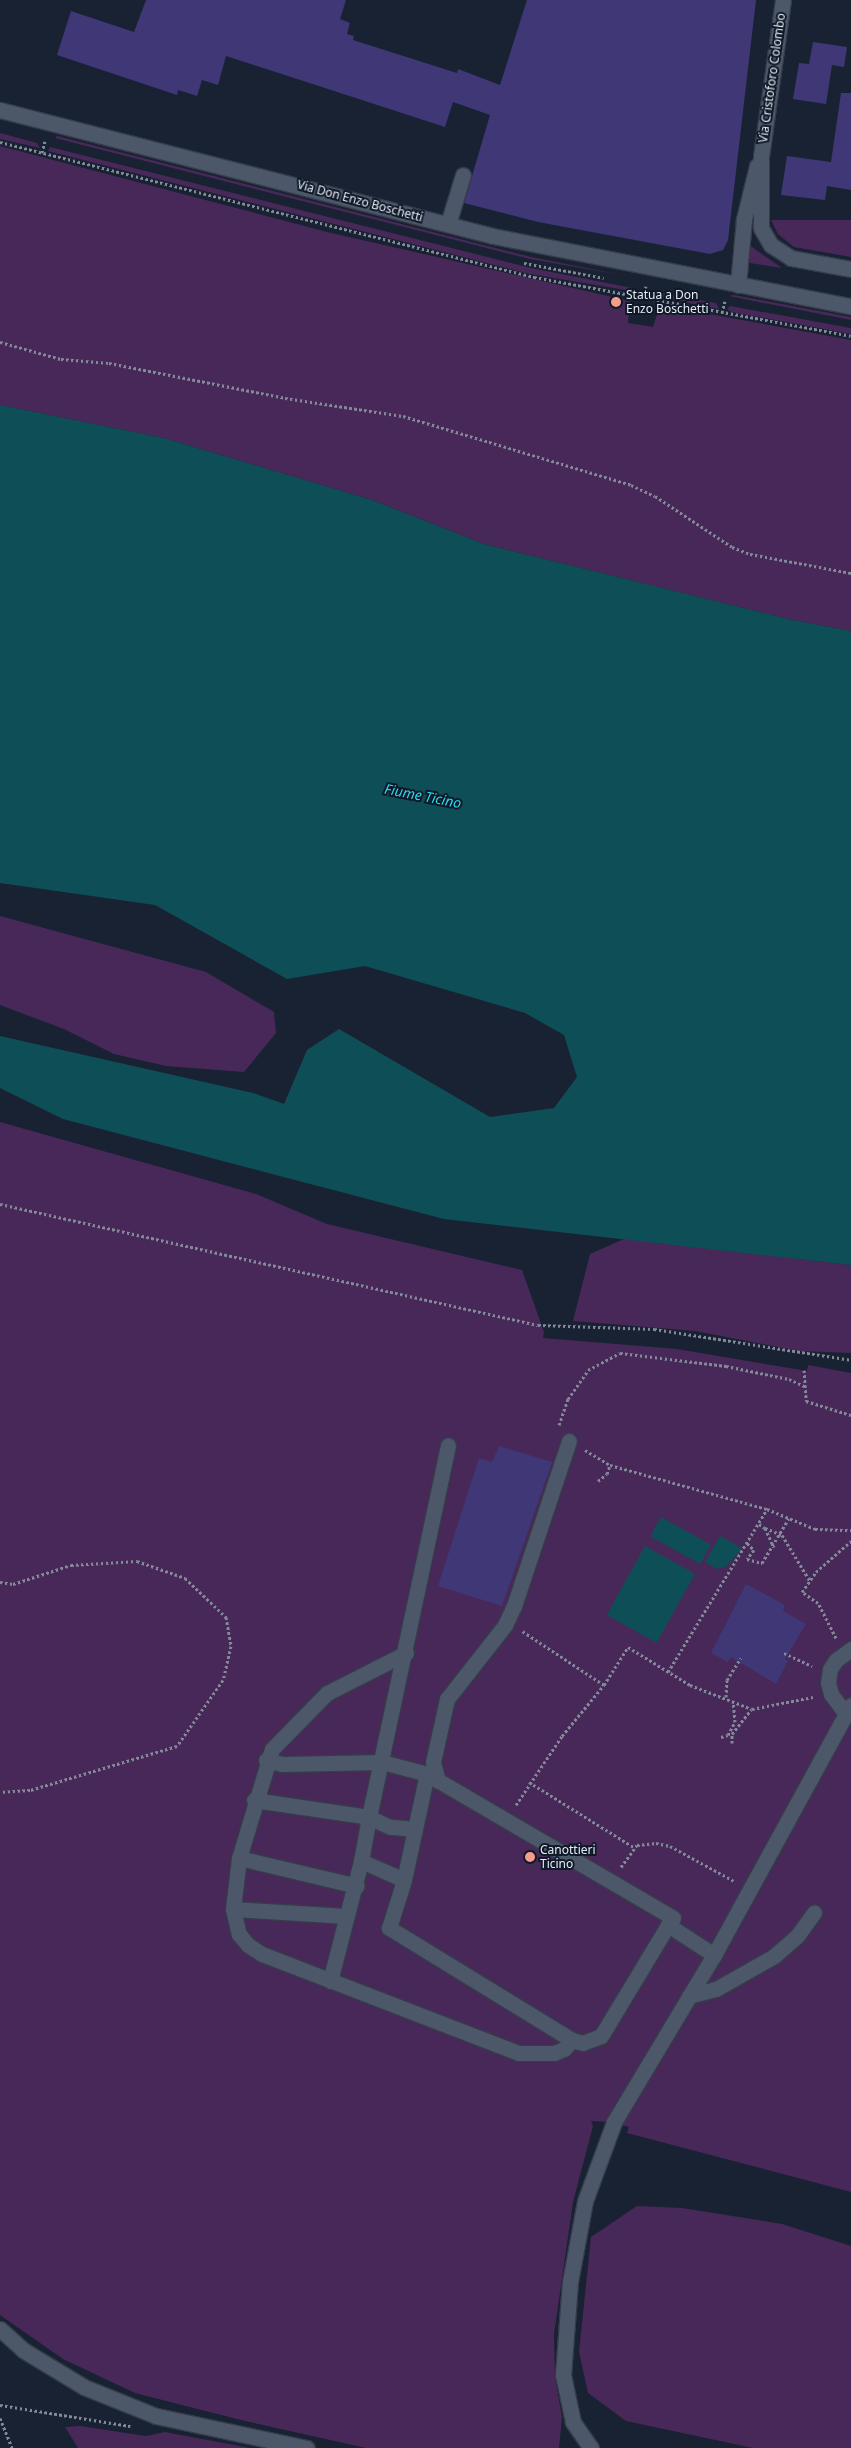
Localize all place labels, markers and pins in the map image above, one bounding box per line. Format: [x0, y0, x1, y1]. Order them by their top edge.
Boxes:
place label: Statua a Don Enzo Boschetti [626, 288, 709, 316]
marker: Statua a Don Enzo Boschetti [610, 296, 622, 308]
place label: Canottieri Ticino [540, 1843, 596, 1871]
marker: Canottieri Ticino [524, 1851, 536, 1863]

